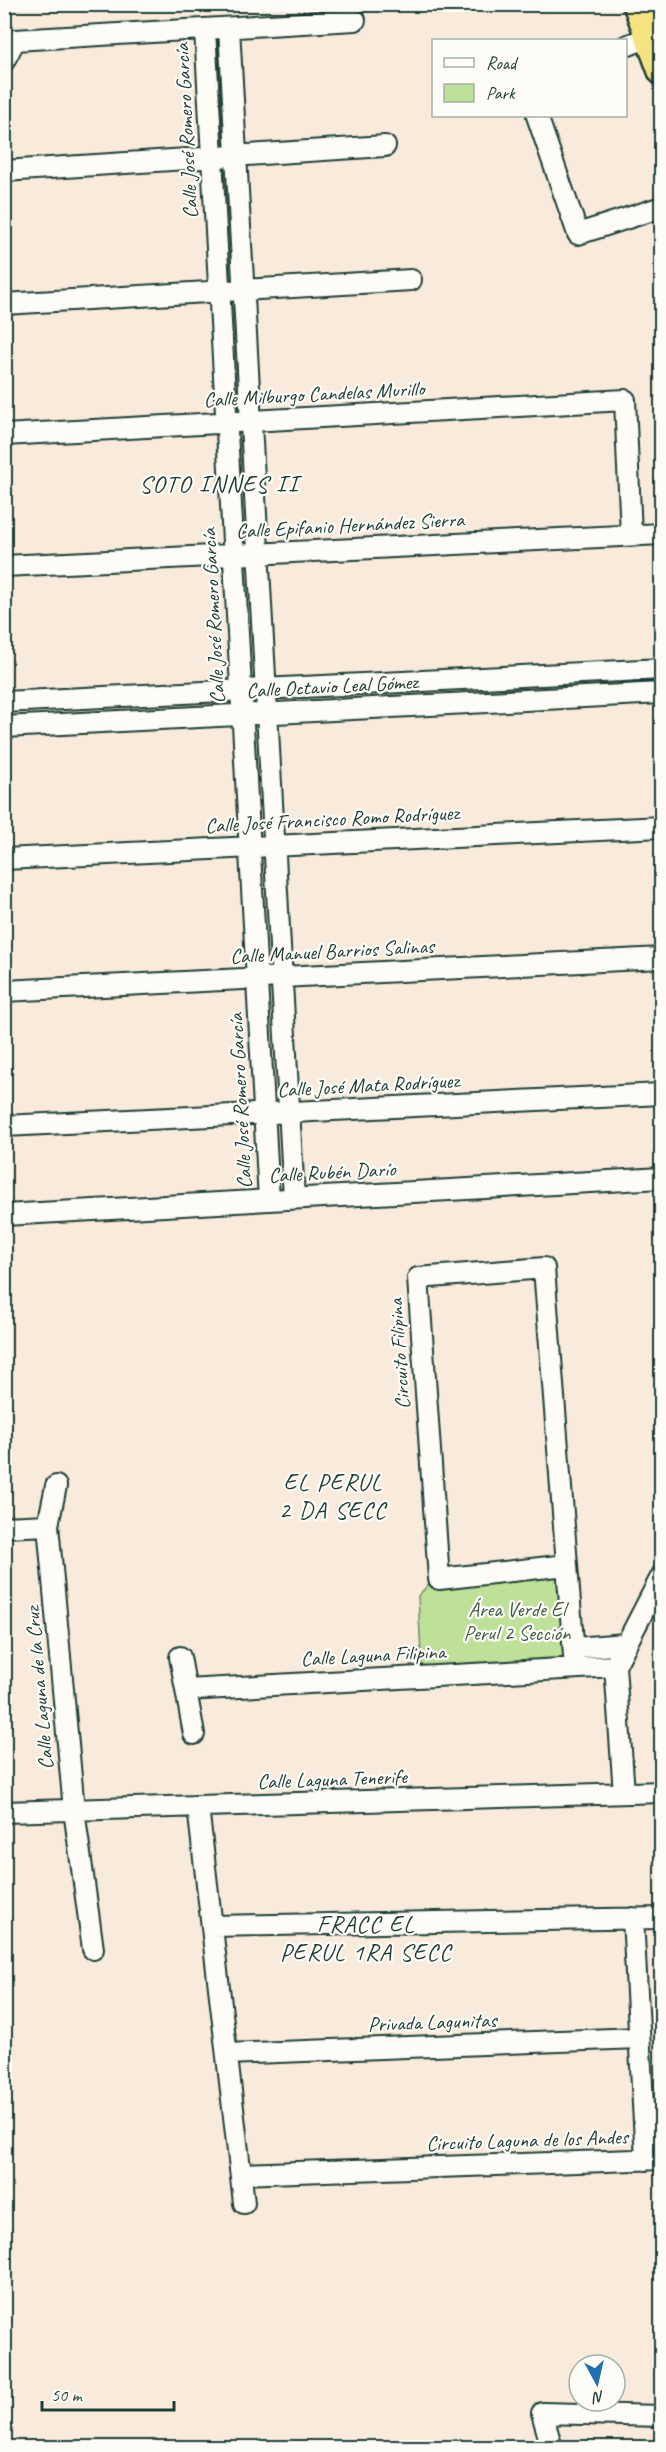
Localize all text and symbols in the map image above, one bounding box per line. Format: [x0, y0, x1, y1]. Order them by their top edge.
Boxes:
legend [432, 39, 627, 117]
street label: Calle José Romero García [168, 41, 204, 219]
text: Road [486, 52, 519, 74]
text: Park [486, 82, 516, 104]
street label: Calle Milburgo Candelas Murillo [203, 375, 428, 413]
district label: SOTO INNES II [139, 469, 303, 499]
street label: Calle Epifanio Hernández Sierra [235, 506, 467, 544]
street label: Calle José Romero García [195, 526, 231, 704]
street label: Calle Octavio Leal Gómez [245, 668, 421, 703]
street label: Calle José Francisco Romo Rodríguez [204, 799, 462, 839]
street label: Calle Manuel Barrios Salinas [229, 933, 436, 969]
street label: Calle José Romero García [222, 1011, 258, 1189]
street label: Calle José Mata Rodríguez [276, 1067, 462, 1103]
street label: Calle Rubén Darío [268, 1156, 398, 1188]
street label: Circuito Filipina [382, 1296, 416, 1410]
district label: EL PERUL 2 DA SECC [279, 1467, 388, 1525]
park label: Área Verde El Perul 2 Sección [464, 1596, 571, 1646]
street label: Calle Laguna de la Cruz [19, 1603, 59, 1771]
street label: Calle Laguna Filipina [300, 1638, 448, 1672]
street label: Calle Laguna Tenerife [257, 1763, 408, 1795]
district label: FRACC EL PERUL 1RA SECC [280, 1909, 453, 1967]
street label: Privada Lagunitas [367, 2007, 499, 2037]
street label: Circuito Laguna de los Andes [426, 2123, 630, 2157]
north arrow [567, 2353, 627, 2413]
scale bar [42, 2374, 174, 2412]
text: 50 m [51, 2384, 84, 2406]
text: N [590, 2386, 605, 2408]

